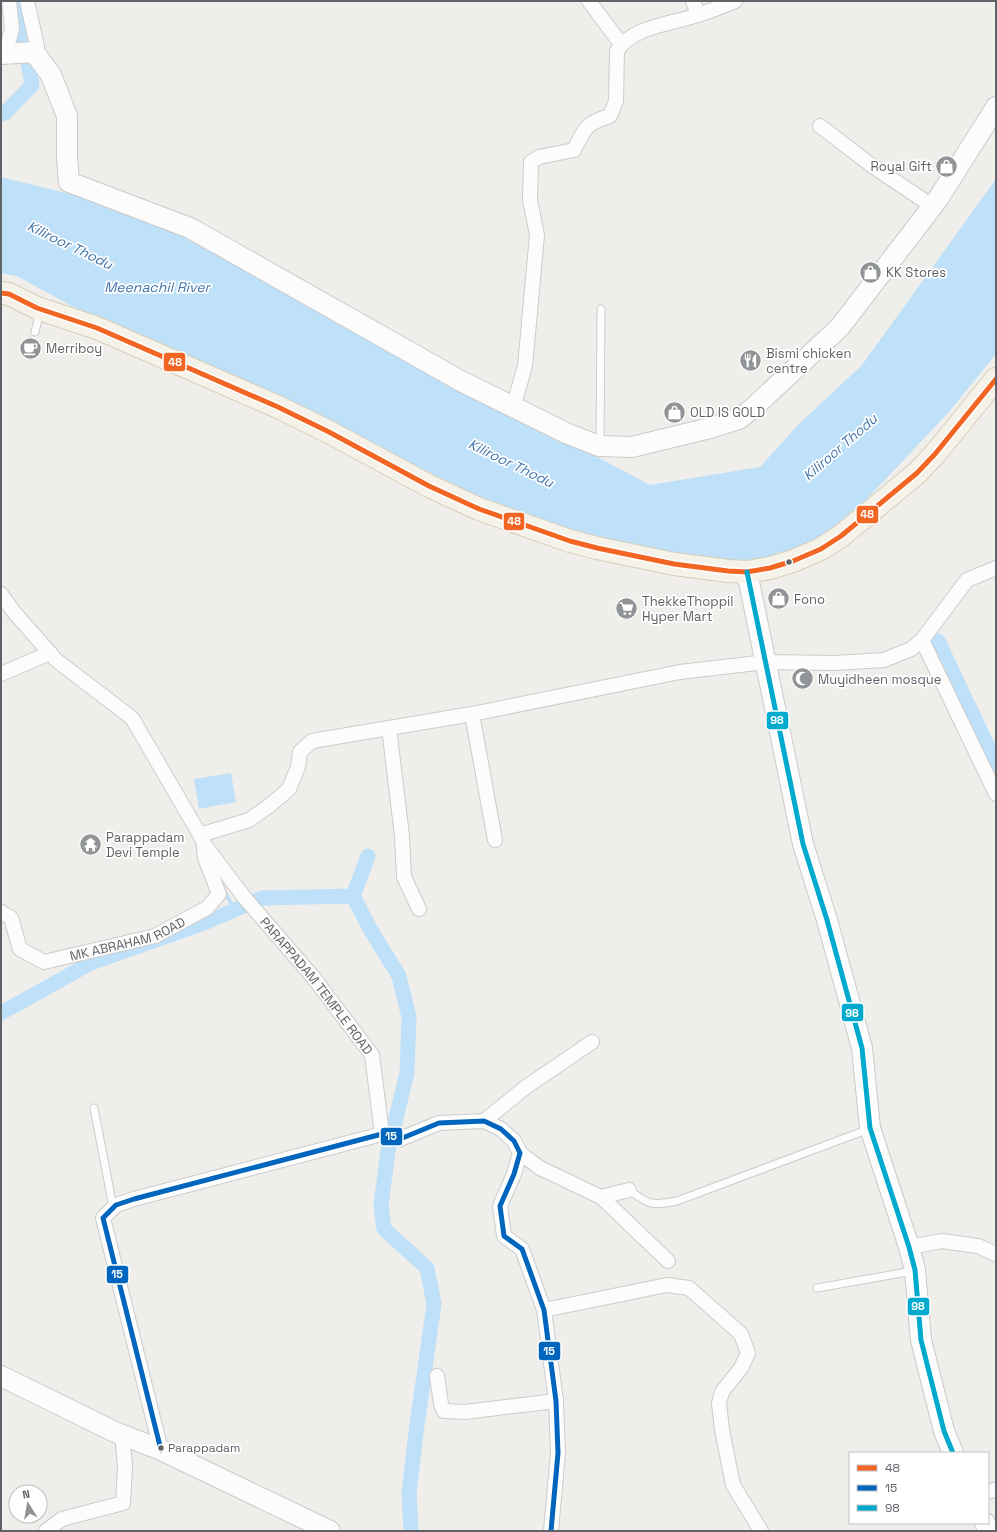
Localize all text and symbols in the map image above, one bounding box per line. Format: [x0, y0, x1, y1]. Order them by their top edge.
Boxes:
shop icon: Royal Gift [934, 153, 960, 179]
place label: Royal Gift [871, 158, 932, 175]
water label: Kiliroor Thodu [24, 217, 117, 274]
shop icon: KK Stores [857, 259, 883, 285]
place label: KK Stores [886, 264, 946, 281]
water label: Meenachil River [104, 278, 212, 296]
cafe icon: Merriboy [17, 335, 43, 361]
place label: Merriboy [46, 340, 102, 357]
place label: Bismi chicken centre [766, 345, 851, 377]
restaurant icon: Bismi chicken centre [738, 347, 764, 373]
line badge: 48 [163, 352, 186, 372]
text: 48 [168, 355, 182, 369]
shop icon: OLD IS GOLD [662, 399, 688, 425]
place label: OLD IS GOLD [690, 404, 765, 421]
water label: Kiliroor Thodu [799, 409, 882, 484]
water label: Kiliroor Thodu [465, 435, 558, 492]
line badge: 48 [856, 505, 879, 524]
text: 48 [860, 507, 874, 521]
line badge: 48 [503, 512, 525, 531]
text: 48 [507, 514, 521, 528]
unlabelled marker [784, 557, 794, 567]
shop icon: Fono [766, 586, 792, 612]
place label: Fono [794, 591, 825, 608]
place label: ThekkeThoppil Hyper Mart [642, 593, 733, 625]
supermarket icon: ThekkeThoppil Hyper Mart [613, 595, 639, 621]
mosque icon: Muyidheen mosque [789, 666, 815, 692]
place label: Muyidheen mosque [818, 671, 941, 688]
line badge: 98 [766, 711, 789, 730]
text: 98 [770, 713, 784, 727]
place label: Parappadam Devi Temple [106, 829, 184, 861]
temple icon: Parappadam Devi Temple [77, 831, 103, 857]
street label: MK ABRAHAM ROAD [68, 913, 188, 964]
street label: PARAPPADAM TEMPLE ROAD [257, 914, 377, 1058]
line badge: 98 [841, 1003, 864, 1022]
text: 98 [845, 1006, 859, 1020]
line badge: 15 [380, 1127, 403, 1146]
text: 15 [385, 1129, 397, 1143]
line badge: 15 [106, 1265, 129, 1284]
text: 15 [111, 1267, 123, 1281]
line badge: 98 [907, 1297, 930, 1316]
text: 98 [911, 1299, 925, 1313]
line badge: 15 [538, 1341, 561, 1361]
text: 15 [543, 1344, 555, 1358]
place label: Parappadam [168, 1440, 240, 1456]
marker: Parappadam [156, 1443, 166, 1453]
legend [849, 1452, 989, 1524]
text: 48 [885, 1460, 900, 1476]
text: 15 [885, 1480, 897, 1496]
north arrow [8, 1484, 48, 1524]
text: N [21, 1487, 31, 1502]
text: 98 [885, 1500, 900, 1516]

